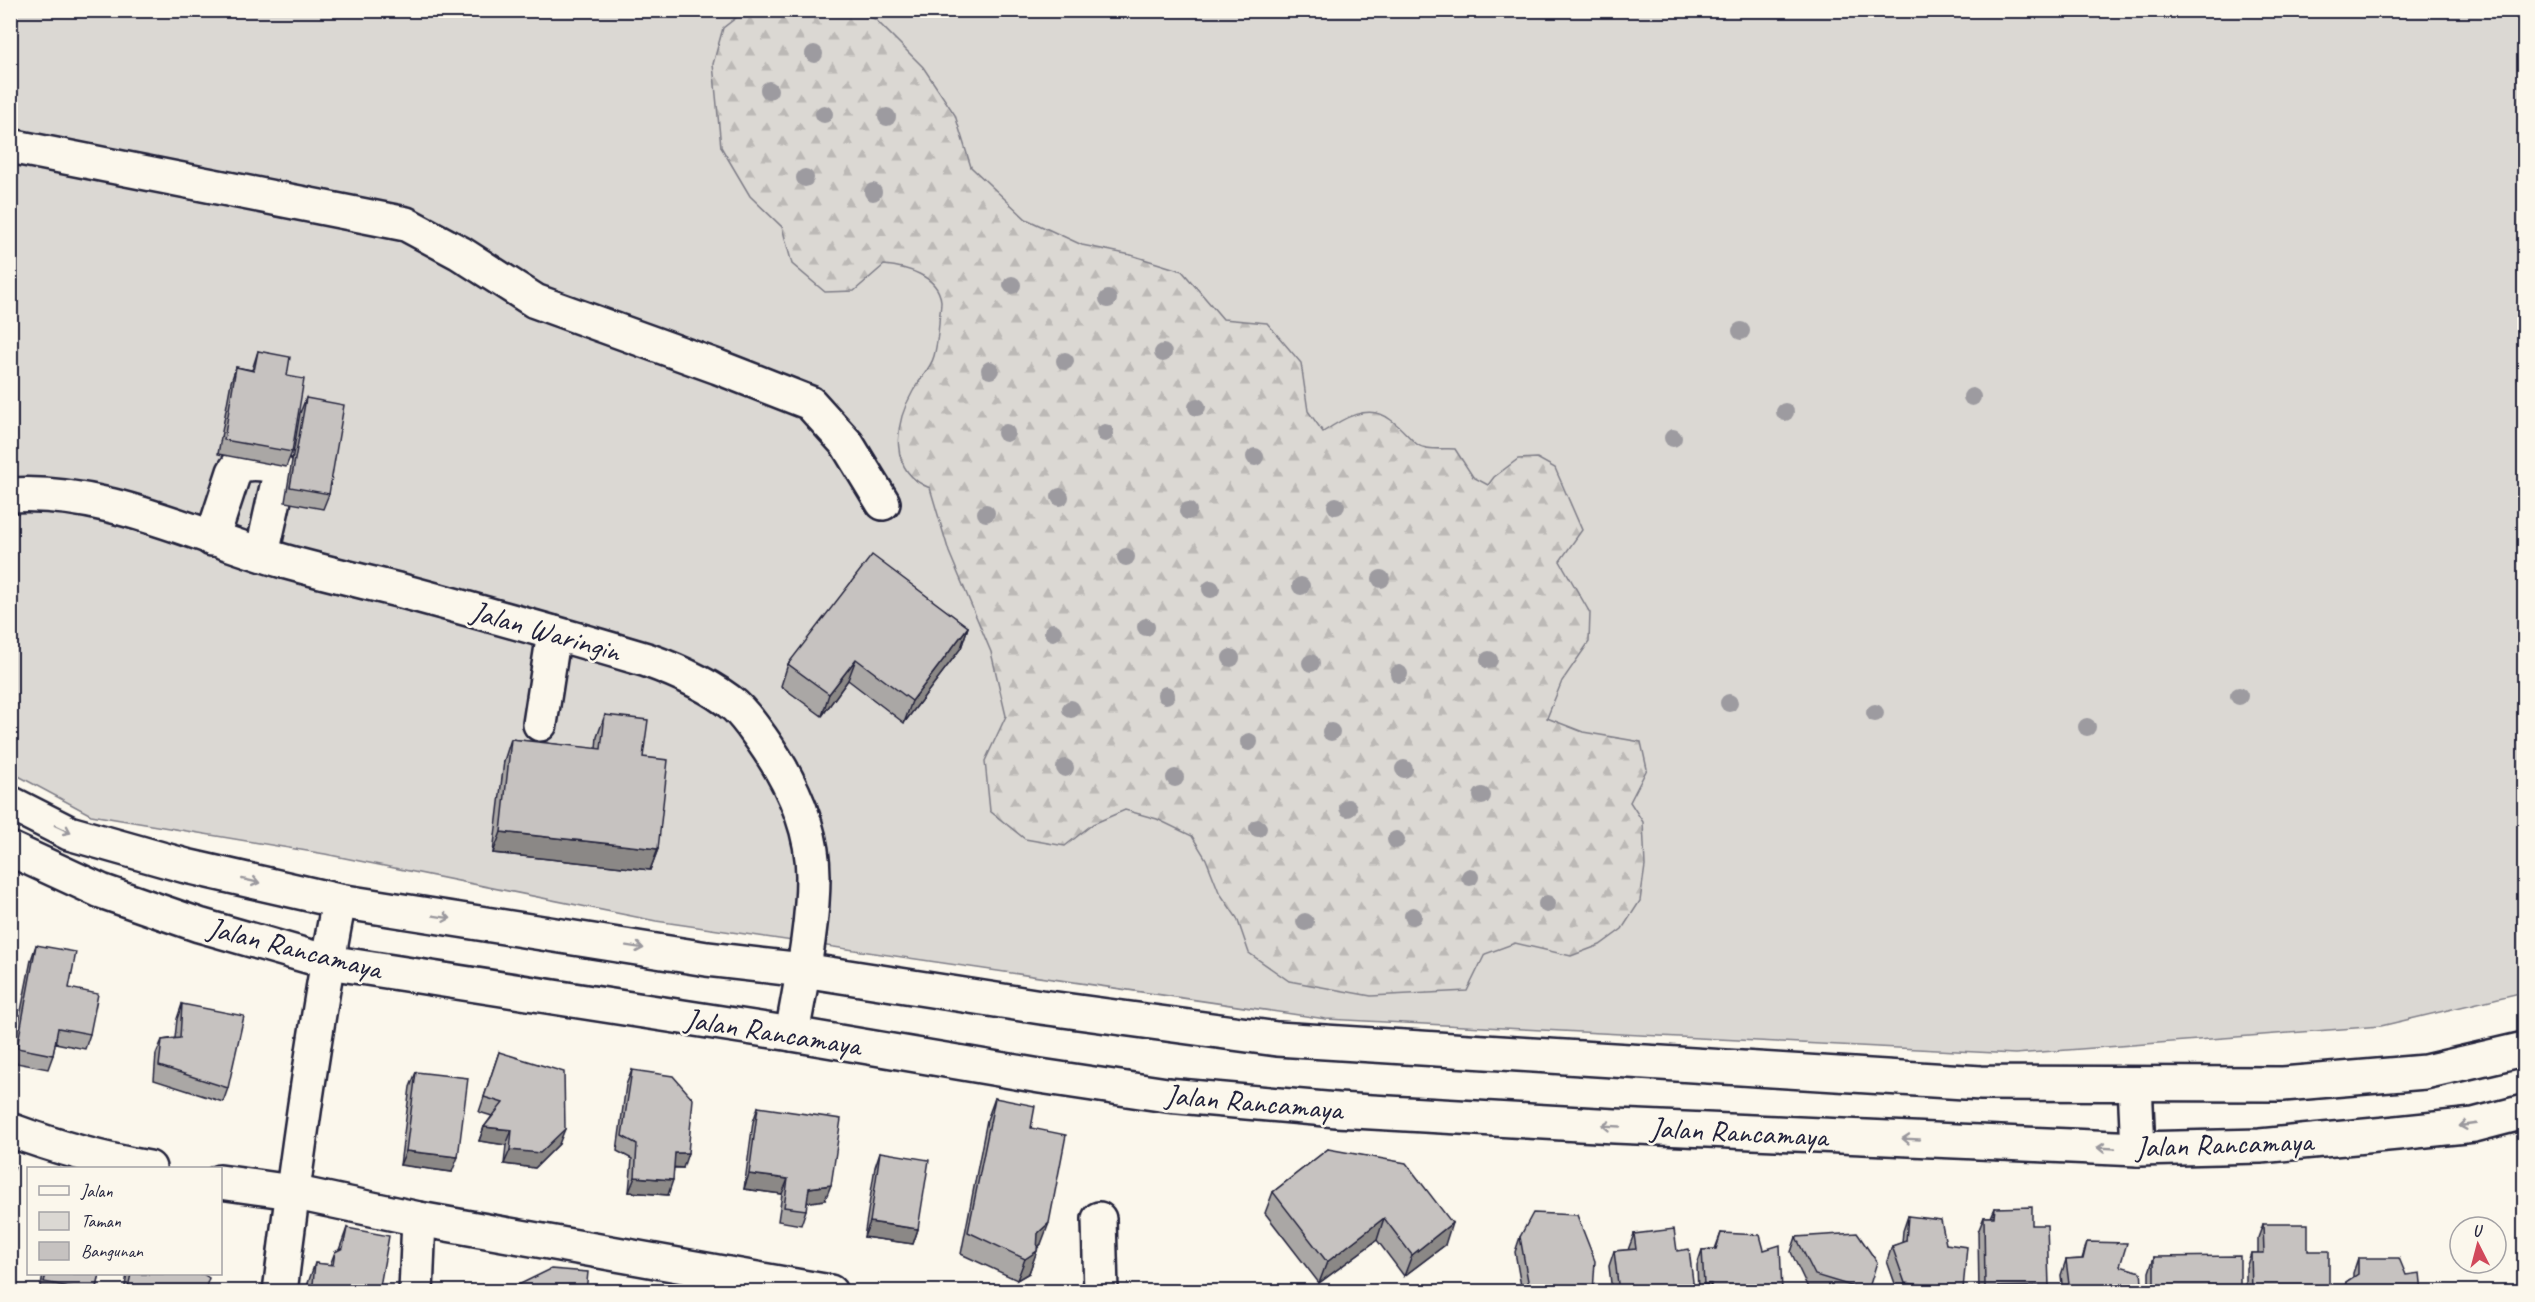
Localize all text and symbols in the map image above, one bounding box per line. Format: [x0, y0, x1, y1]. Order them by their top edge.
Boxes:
street label: Jalan Waringin [465, 591, 626, 671]
one-way arrow [53, 824, 71, 836]
one-way arrow [240, 876, 260, 887]
street label: Jalan Rancamaya [202, 908, 388, 989]
one-way arrow [432, 912, 451, 923]
one-way arrow [624, 942, 644, 953]
street label: Jalan Rancamaya [681, 999, 866, 1065]
street label: Jalan Rancamaya [1162, 1075, 1347, 1129]
street label: Jalan Rancamaya [1647, 1108, 1831, 1156]
one-way arrow [1602, 1120, 1622, 1131]
one-way arrow [2458, 1120, 2478, 1131]
street label: Jalan Rancamaya [2133, 1122, 2316, 1166]
one-way arrow [1901, 1134, 1921, 1145]
one-way arrow [2096, 1142, 2116, 1153]
legend [27, 1167, 222, 1275]
text: Jalan [80, 1180, 113, 1202]
text: Taman [81, 1210, 122, 1232]
north arrow [2448, 1215, 2508, 1275]
text: U [2472, 1220, 2485, 1241]
text: Bangunan [81, 1240, 144, 1262]

